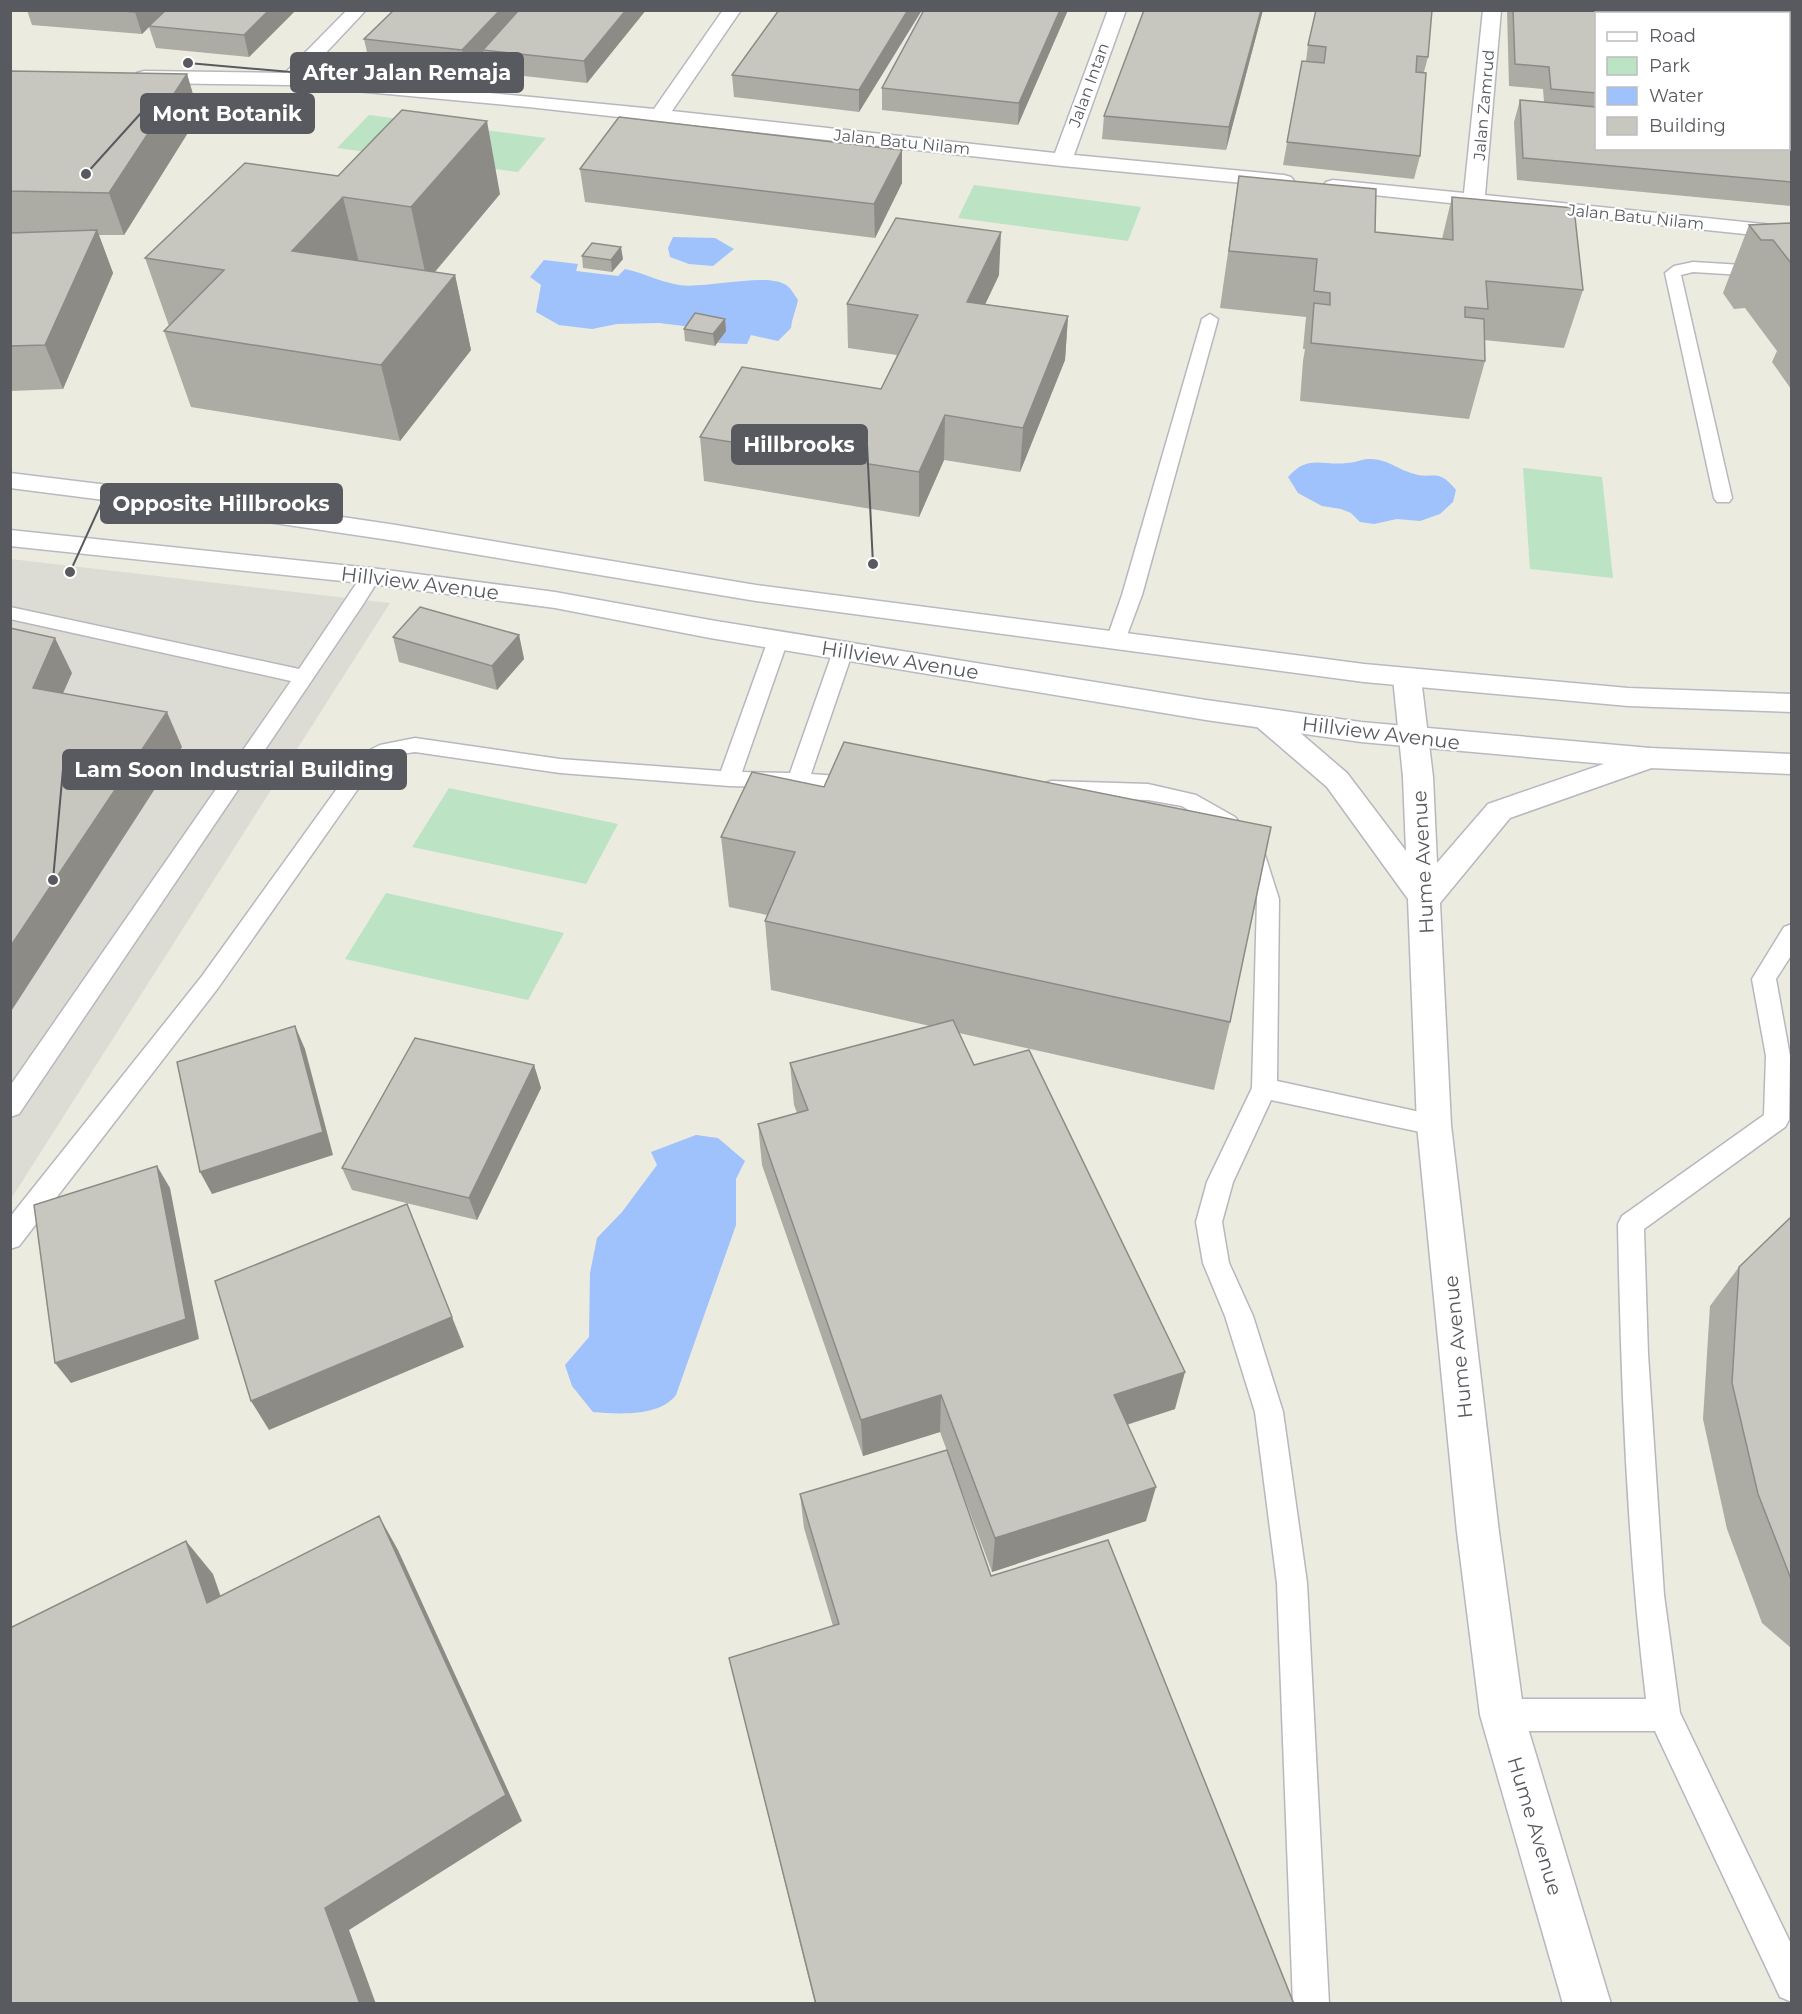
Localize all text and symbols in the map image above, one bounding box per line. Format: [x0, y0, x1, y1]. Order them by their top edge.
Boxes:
legend [1595, 12, 1790, 150]
text: Road [1649, 25, 1696, 47]
street label: Jalan Intan [1065, 40, 1113, 131]
street label: Jalan Zamrud [1470, 49, 1498, 162]
callout: After Jalan Remaja [291, 53, 523, 92]
text: Park [1649, 55, 1690, 77]
text: After Jalan Remaja [302, 60, 511, 85]
text: Water [1649, 85, 1704, 107]
callout: Mont Botanik [141, 94, 314, 133]
text: Mont Botanik [152, 101, 302, 126]
text: Building [1649, 115, 1726, 137]
street label: Jalan Batu Nilam [832, 125, 971, 159]
street label: Jalan Batu Nilam [1566, 200, 1705, 234]
callout: Hillbrooks [732, 425, 867, 464]
text: Hillbrooks [743, 432, 855, 457]
callout: Opposite Hillbrooks [101, 484, 342, 523]
text: Opposite Hillbrooks [112, 491, 330, 516]
street label: Hillview Avenue [340, 561, 500, 605]
street label: Hillview Avenue [820, 636, 980, 684]
street label: Hillview Avenue [1301, 711, 1461, 755]
callout: Lam Soon Industrial Building [63, 750, 406, 789]
text: Lam Soon Industrial Building [74, 757, 394, 782]
street label: Hume Avenue [1407, 790, 1439, 934]
street label: Hume Avenue [1439, 1274, 1477, 1420]
street label: Hume Avenue [1503, 1754, 1567, 1898]

